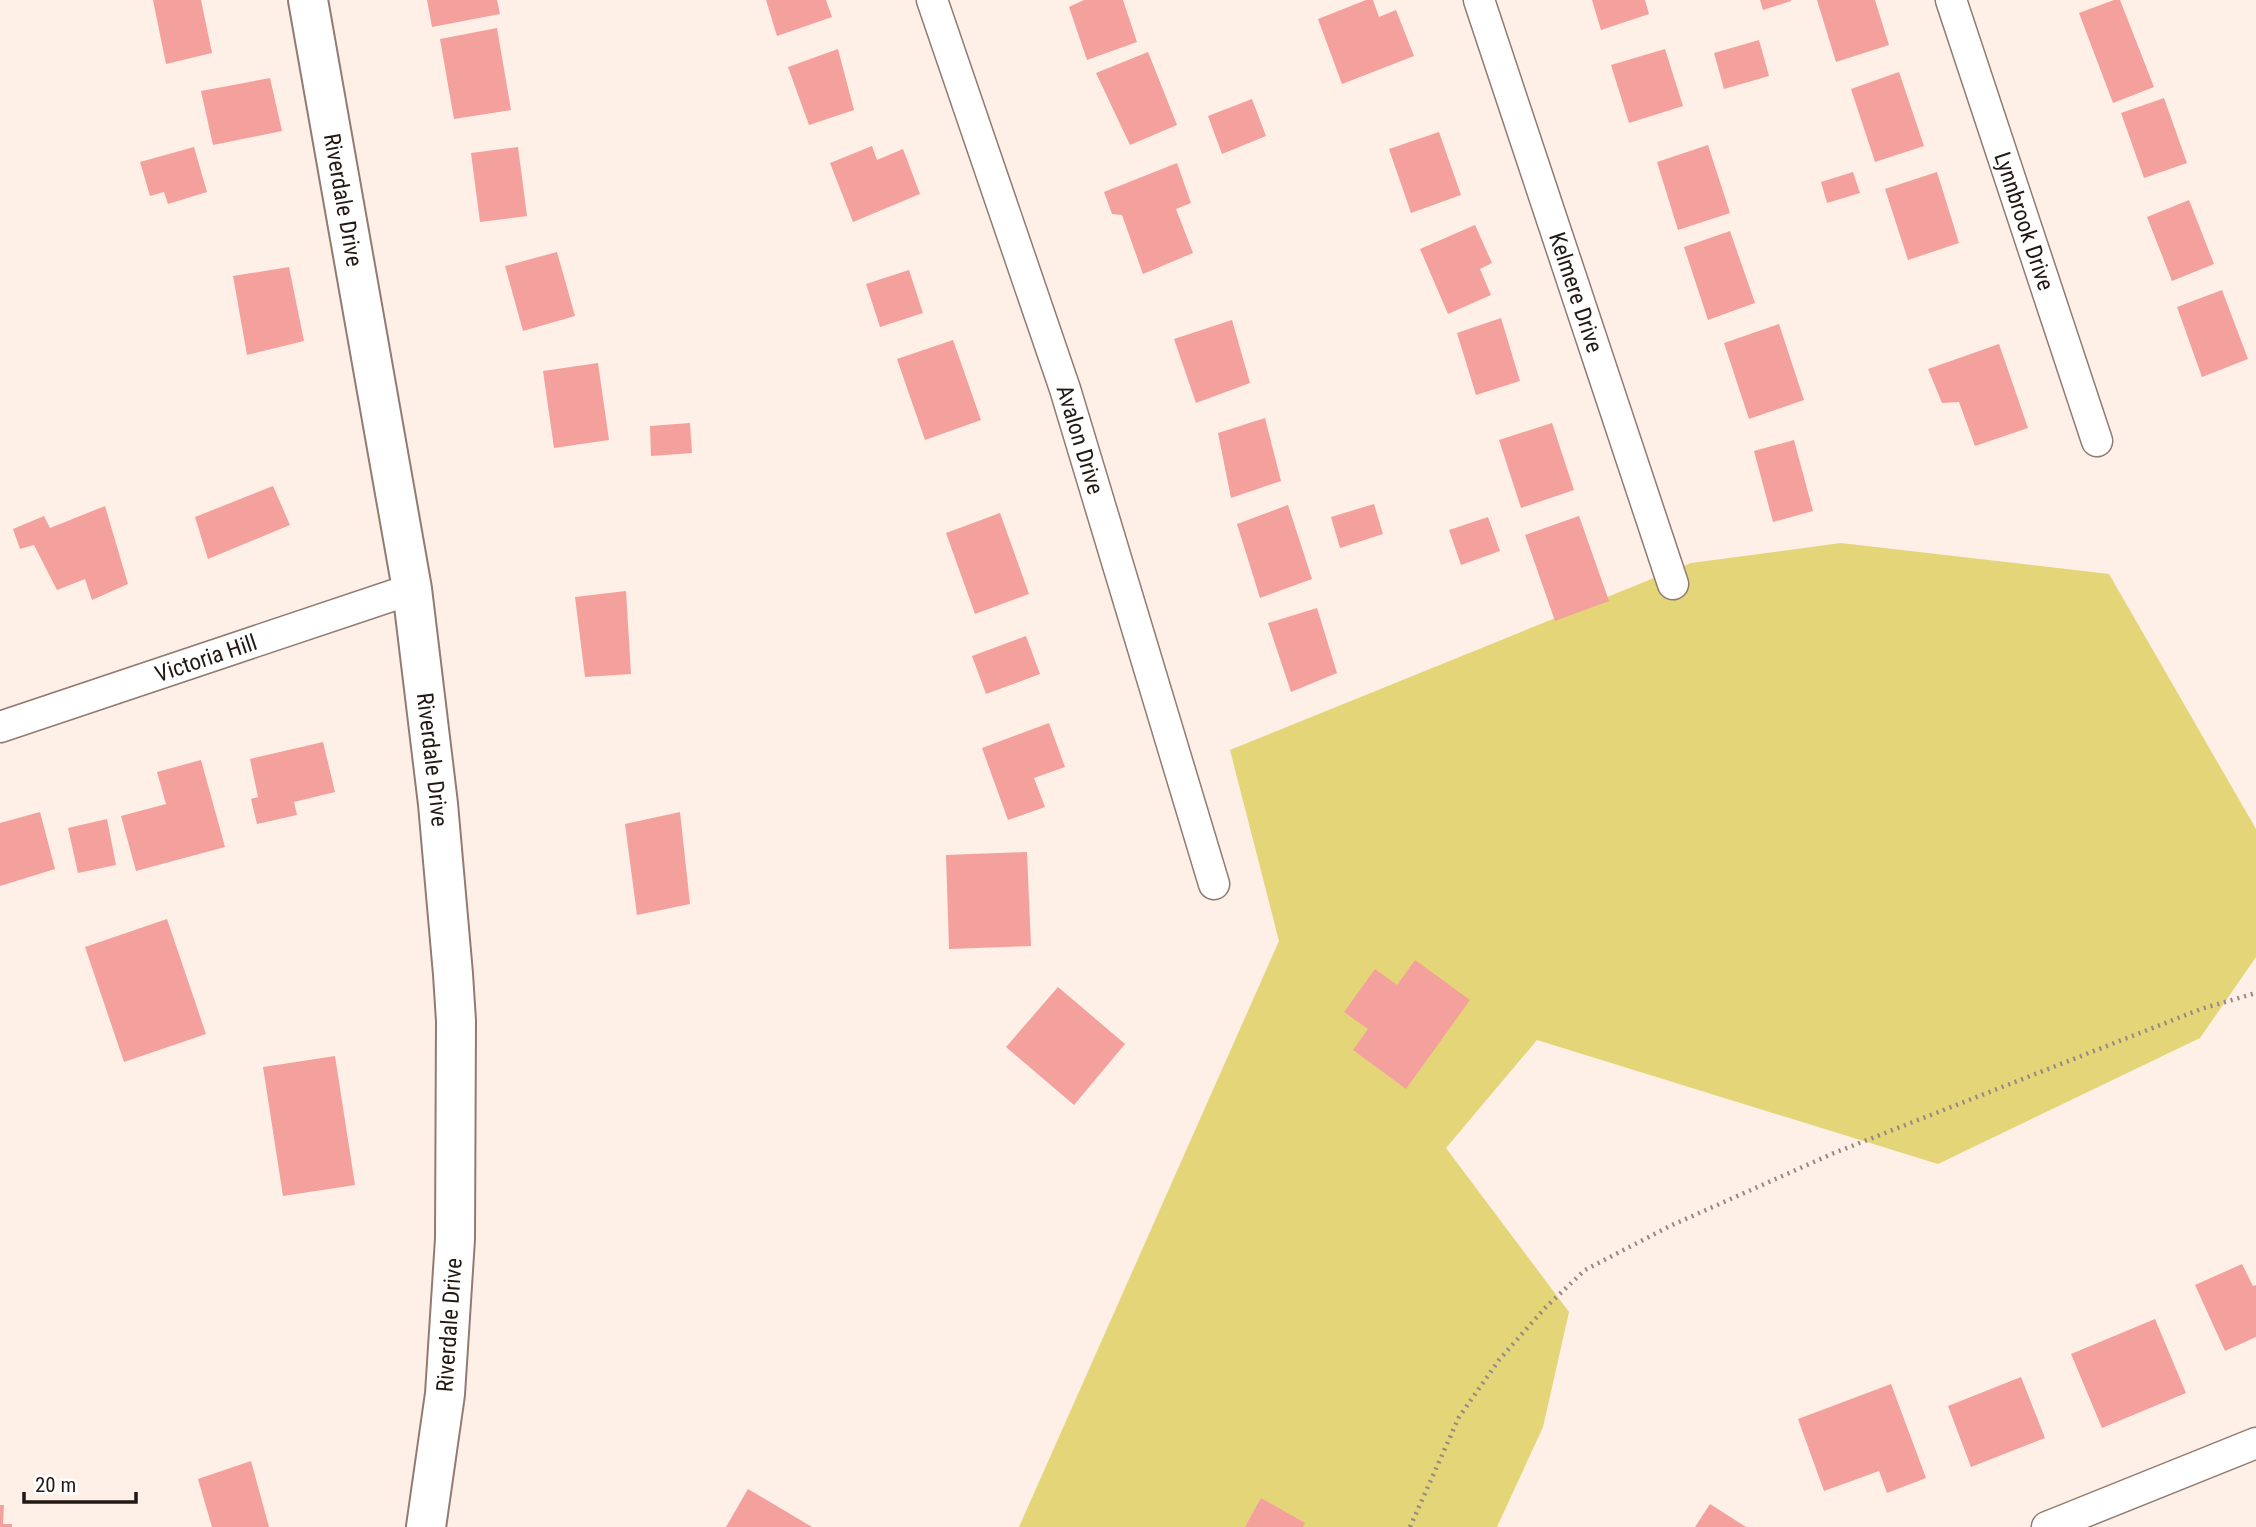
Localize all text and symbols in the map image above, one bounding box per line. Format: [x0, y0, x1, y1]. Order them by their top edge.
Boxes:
street label: Riverdale Drive [318, 131, 368, 269]
street label: Lynnbrook Drive [1988, 149, 2059, 294]
street label: Kelmere Drive [1543, 229, 1608, 356]
street label: Avalon Drive [1051, 382, 1109, 498]
street label: Victoria Hill [152, 629, 260, 688]
street label: Riverdale Drive [411, 691, 453, 828]
street label: Riverdale Drive [431, 1257, 468, 1393]
scale bar [24, 1460, 136, 1504]
text: 20 m [35, 1473, 76, 1497]

